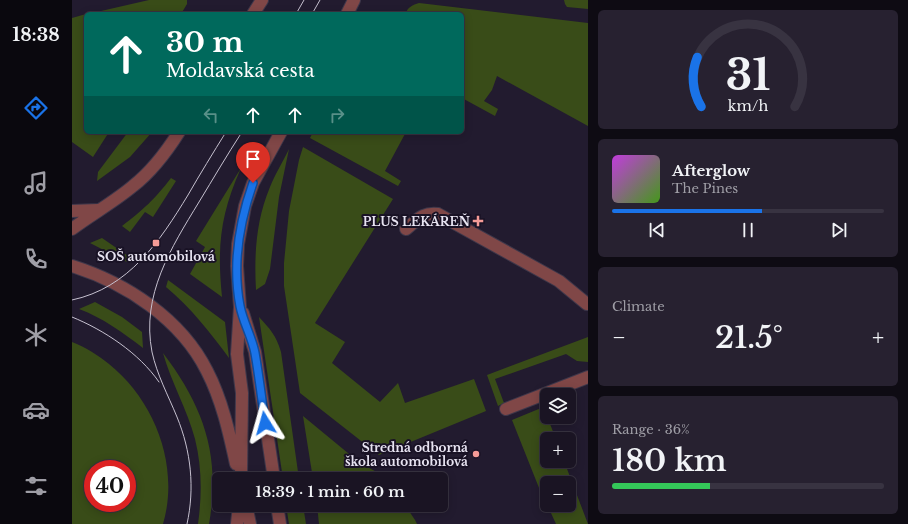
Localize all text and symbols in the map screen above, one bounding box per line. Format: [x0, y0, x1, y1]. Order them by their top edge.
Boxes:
text: 18:38 [12, 24, 60, 46]
text: 30 m [166, 25, 243, 60]
icon: ahead [100, 28, 152, 80]
text: 31 [726, 50, 770, 101]
text: Moldavská cesta [166, 60, 314, 82]
icon: directions [22, 94, 50, 122]
text: km/h [728, 97, 768, 115]
icon: left [200, 104, 222, 126]
icon: ahead [242, 104, 264, 126]
icon: ahead [284, 104, 306, 126]
icon: right [326, 104, 348, 126]
pin [236, 142, 270, 183]
icon: arrive [242, 148, 264, 170]
text: Afterglow [672, 161, 750, 180]
icon: music [22, 169, 50, 197]
text: The Pines [672, 180, 738, 197]
place label: PLUS LEKÁREŇ [363, 213, 471, 229]
marker: PLUS LEKÁREŇ [473, 216, 483, 226]
icon: previous [646, 219, 668, 241]
icon: pause [737, 219, 759, 241]
icon: next [828, 219, 850, 241]
marker: SOŠ automobilová [151, 238, 161, 248]
icon: phone [22, 245, 50, 273]
place label: SOŠ automobilová [97, 248, 215, 264]
text: Climate [612, 298, 665, 315]
text: 21.5° [715, 319, 783, 356]
icon: climate [22, 321, 50, 349]
text: − [612, 324, 626, 351]
text: + [872, 324, 884, 351]
map controls [540, 388, 576, 512]
button: layers [540, 388, 576, 424]
icon: car [22, 396, 50, 424]
position arrow [244, 402, 286, 444]
text: Range · 36% [612, 421, 690, 438]
button: + [540, 432, 576, 468]
place label: Stredná odborná škola automobilová [345, 440, 468, 469]
text: 180 km [612, 442, 727, 479]
marker: Stredná odborná škola automobilová [471, 449, 481, 459]
speed limit sign: 40 [84, 460, 136, 512]
icon: filters [22, 472, 50, 500]
button: − [540, 476, 576, 512]
text: 18:39 · 1 min · 60 m [255, 482, 405, 501]

